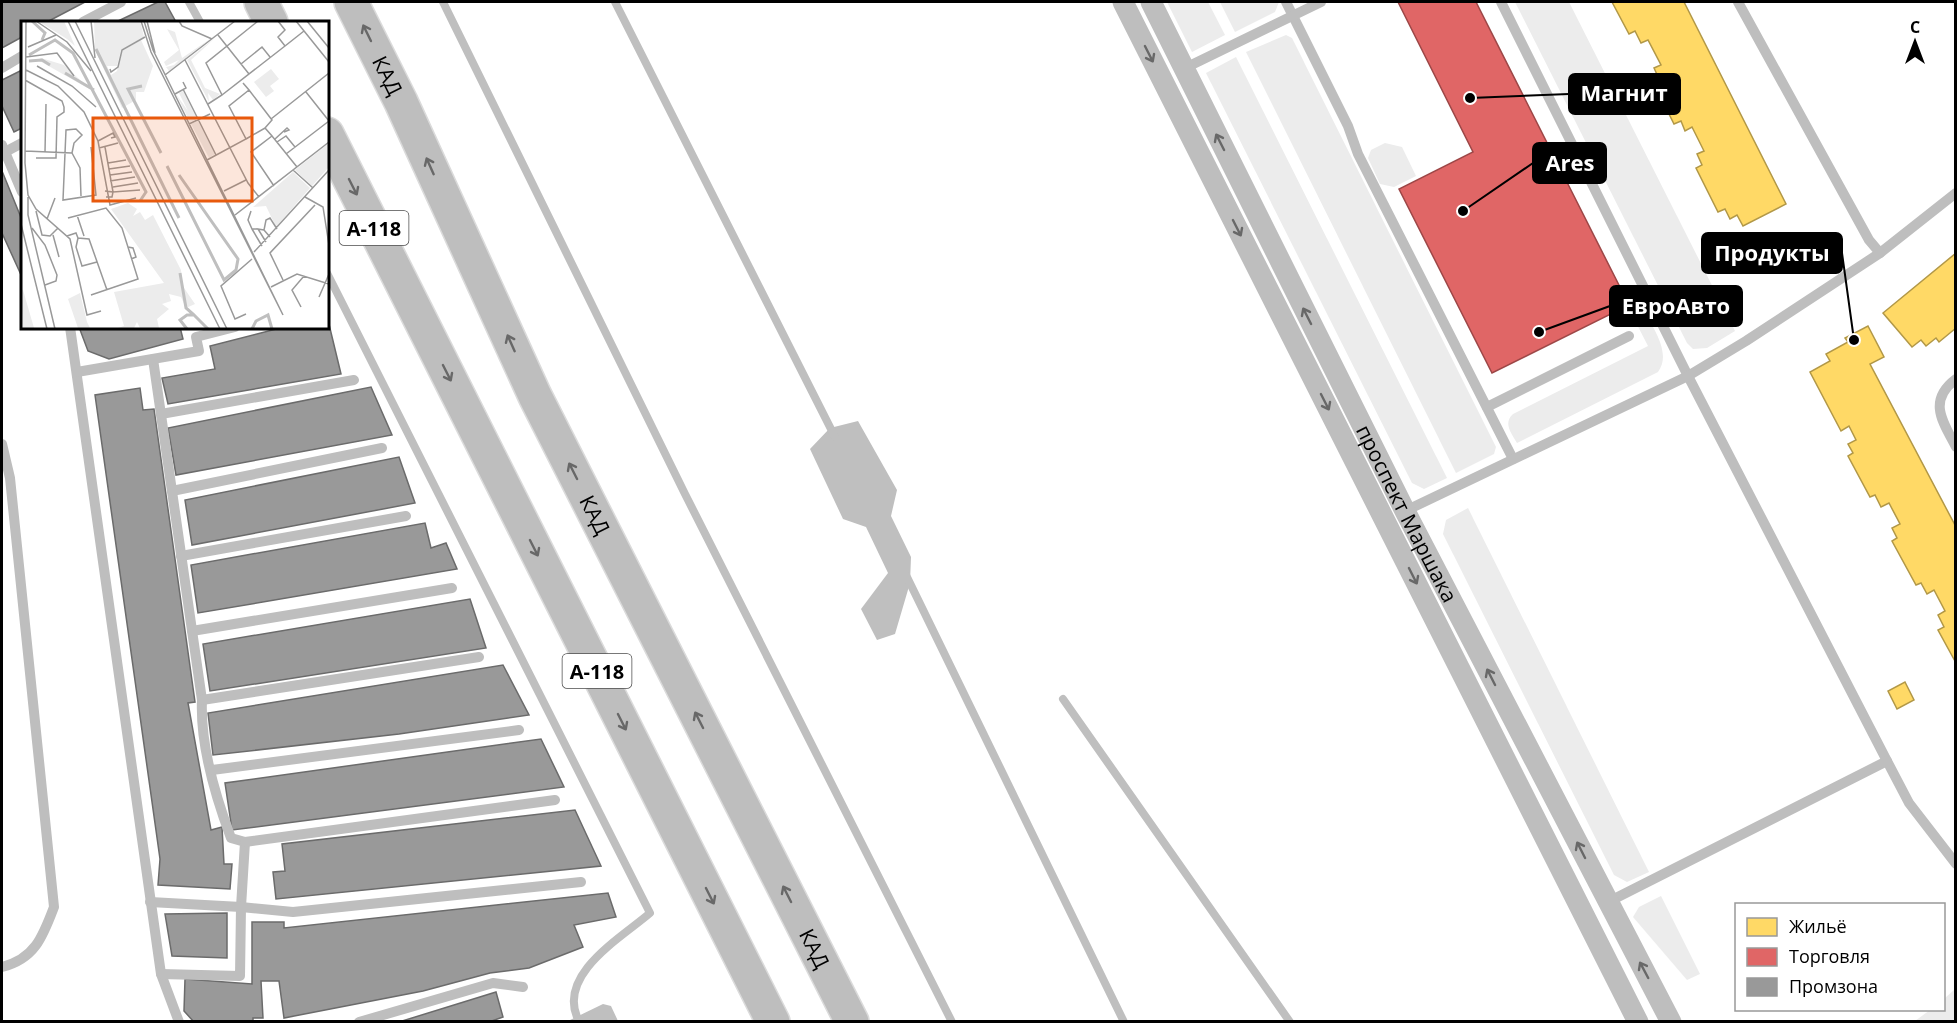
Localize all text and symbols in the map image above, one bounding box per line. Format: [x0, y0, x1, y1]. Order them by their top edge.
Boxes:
north arrow [1885, 12, 1945, 72]
text: С [1910, 16, 1920, 38]
inset map [21, 21, 328, 328]
one-way arrow [360, 25, 372, 43]
one-way arrow [1144, 44, 1156, 62]
street label: КАД [366, 51, 409, 100]
callout: Магнит [1569, 74, 1680, 114]
text: Магнит [1580, 77, 1668, 107]
one-way arrow [1214, 134, 1226, 151]
callout: Ares [1533, 143, 1606, 183]
text: Ares [1545, 147, 1595, 177]
one-way arrow [424, 157, 435, 175]
one-way arrow [348, 177, 359, 195]
road number: А-118 [340, 211, 409, 245]
one-way arrow [1232, 218, 1244, 236]
callout: Продукты [1702, 233, 1842, 273]
text: Продукты [1714, 237, 1830, 267]
callout: ЕвроАвто [1610, 286, 1742, 326]
text: ЕвроАвто [1622, 290, 1730, 320]
one-way arrow [1301, 308, 1313, 326]
one-way arrow [504, 335, 516, 353]
one-way arrow [441, 364, 453, 382]
one-way arrow [1320, 392, 1332, 410]
street label: проспект Маршака [1350, 420, 1464, 607]
one-way arrow [567, 463, 578, 481]
street label: КАД [573, 490, 617, 539]
one-way arrow [529, 538, 541, 556]
one-way arrow [1408, 566, 1420, 584]
road number: А-118 [562, 654, 632, 688]
one-way arrow [1485, 669, 1496, 687]
one-way arrow [617, 712, 628, 730]
one-way arrow [693, 712, 705, 729]
one-way arrow [1575, 842, 1586, 860]
one-way arrow [781, 885, 793, 903]
one-way arrow [704, 886, 716, 904]
legend [1735, 903, 1945, 1011]
text: Жильё [1789, 914, 1847, 938]
street label: КАД [793, 924, 836, 973]
text: Торговля [1789, 944, 1870, 968]
one-way arrow [1637, 961, 1649, 979]
text: Промзона [1789, 974, 1878, 998]

